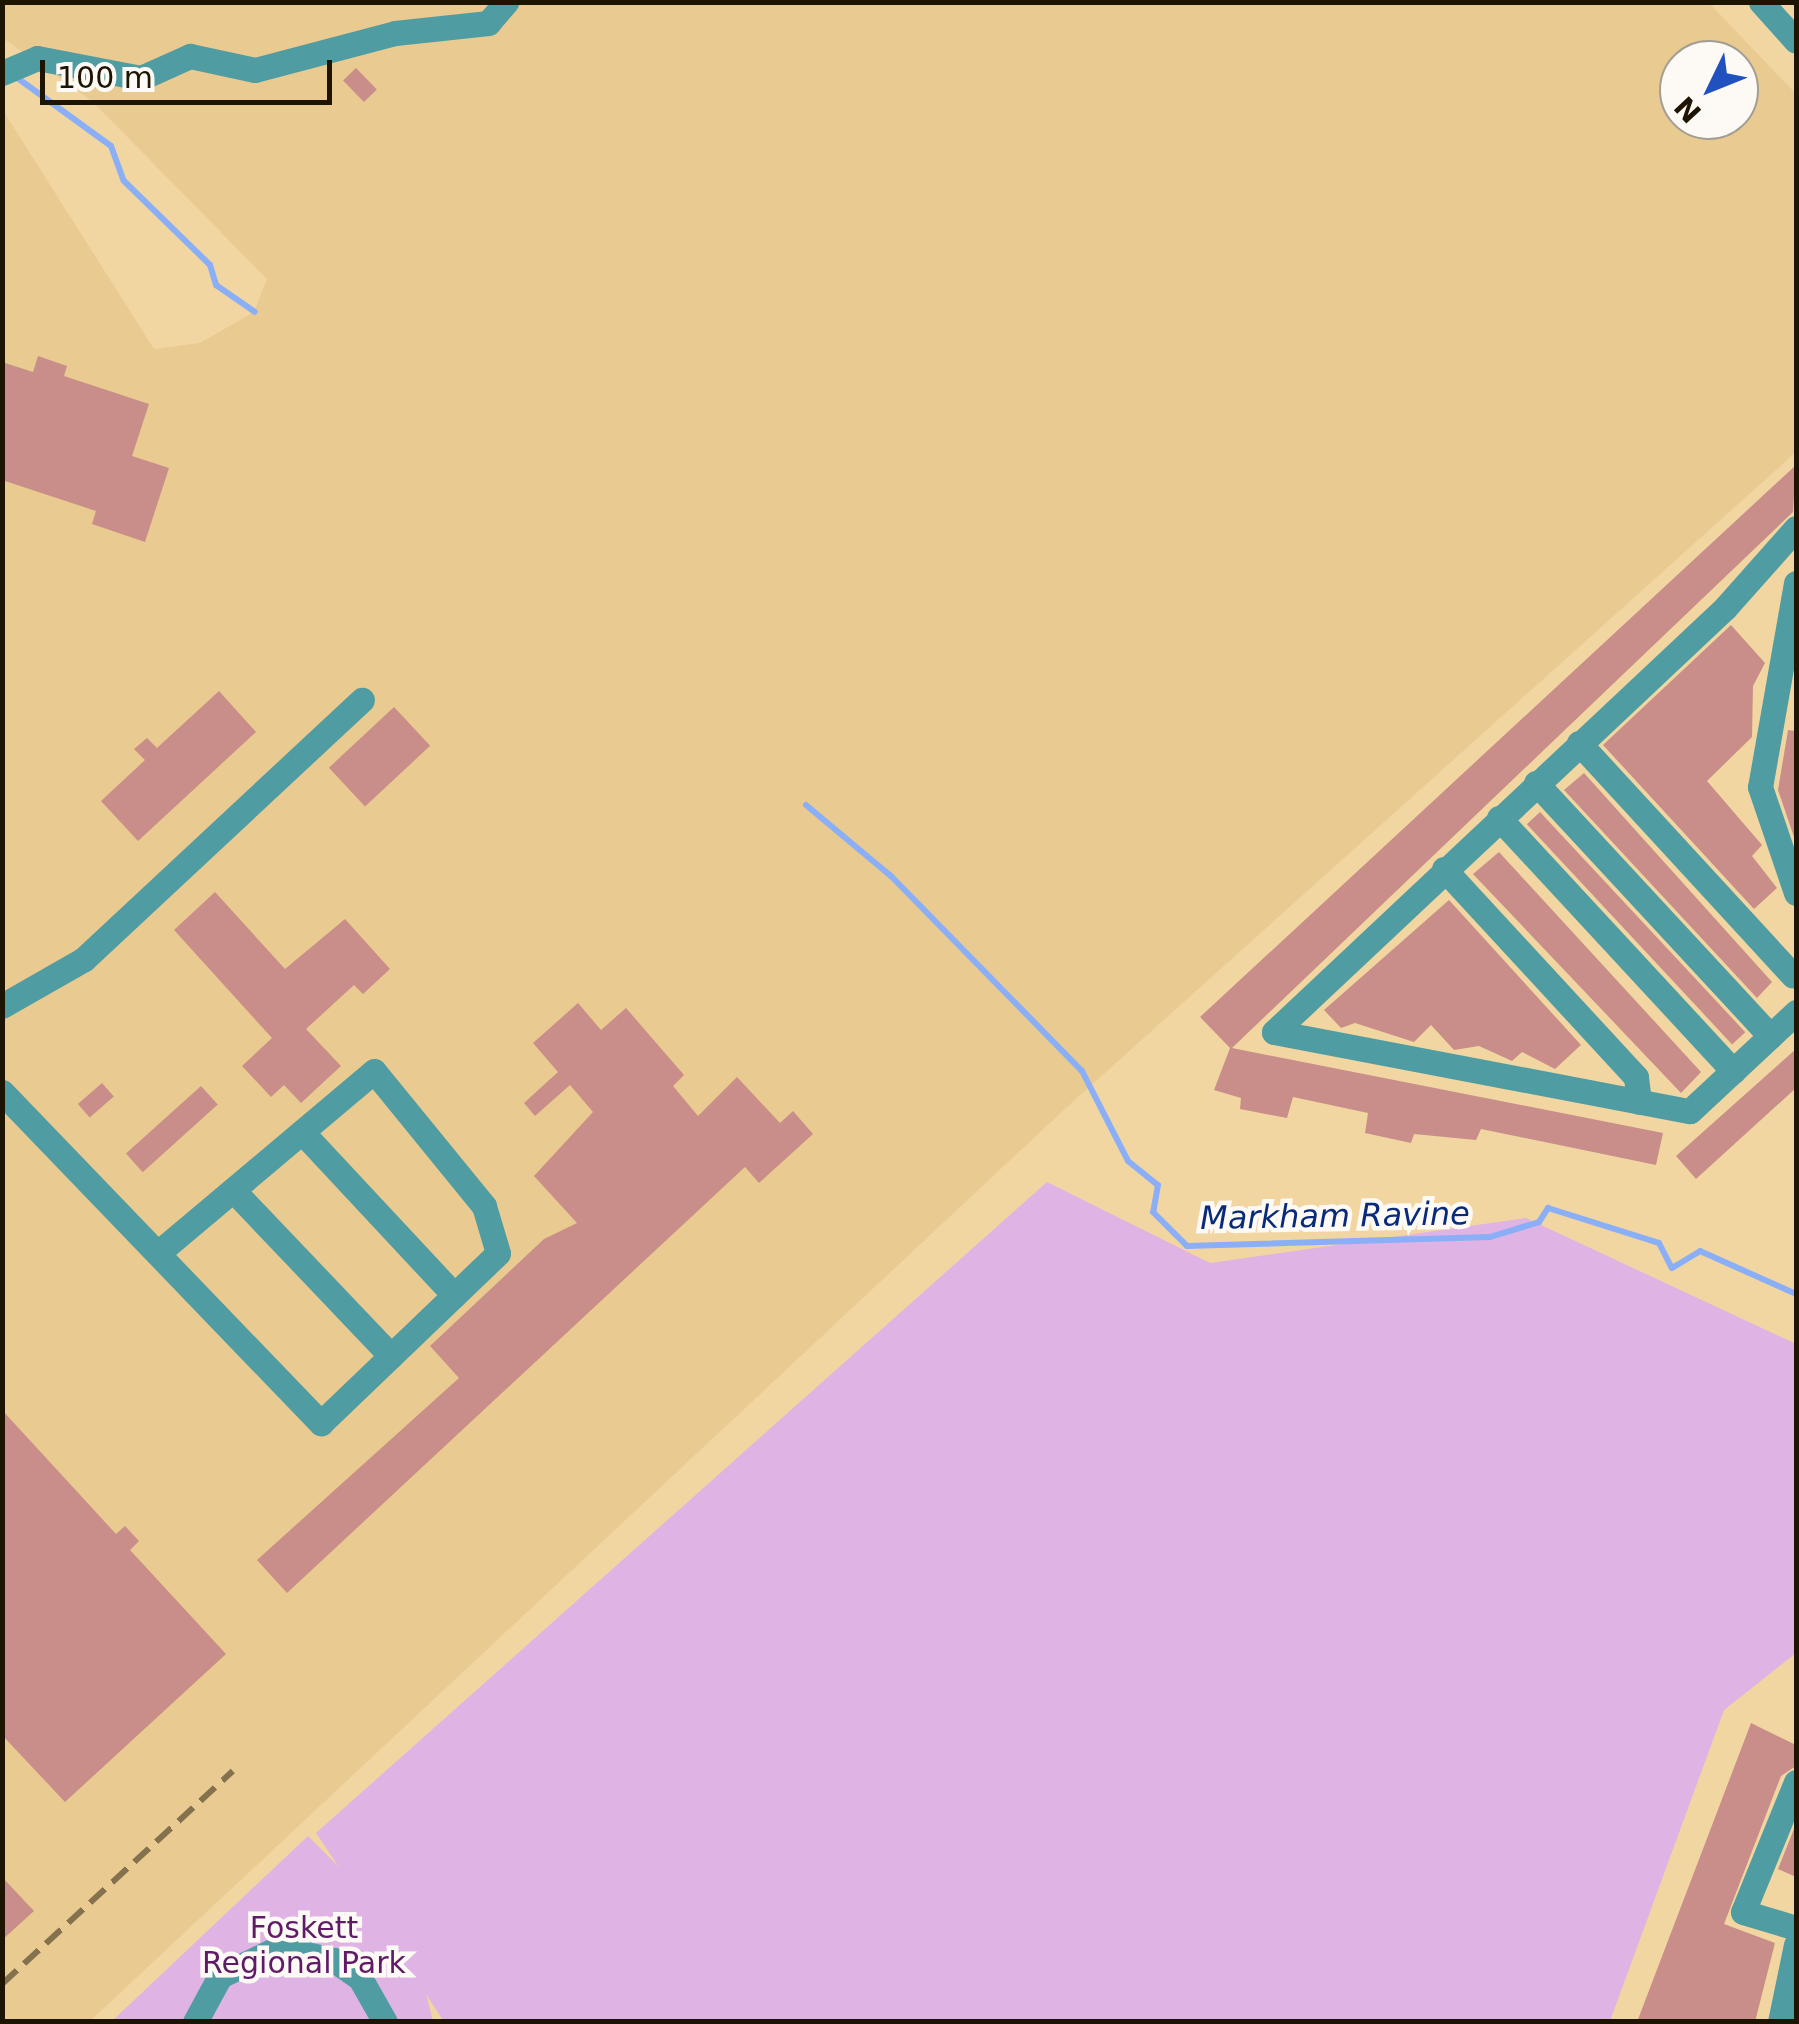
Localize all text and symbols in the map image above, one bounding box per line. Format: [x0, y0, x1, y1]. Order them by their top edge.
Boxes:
scale bar [45, 40, 338, 102]
north arrow [1659, 40, 1759, 140]
text: 100 m [57, 60, 153, 95]
text: N [1668, 90, 1708, 129]
water label: Markham Ravine [1200, 1194, 1470, 1238]
park label: Foskett Regional Park [202, 1910, 406, 1980]

